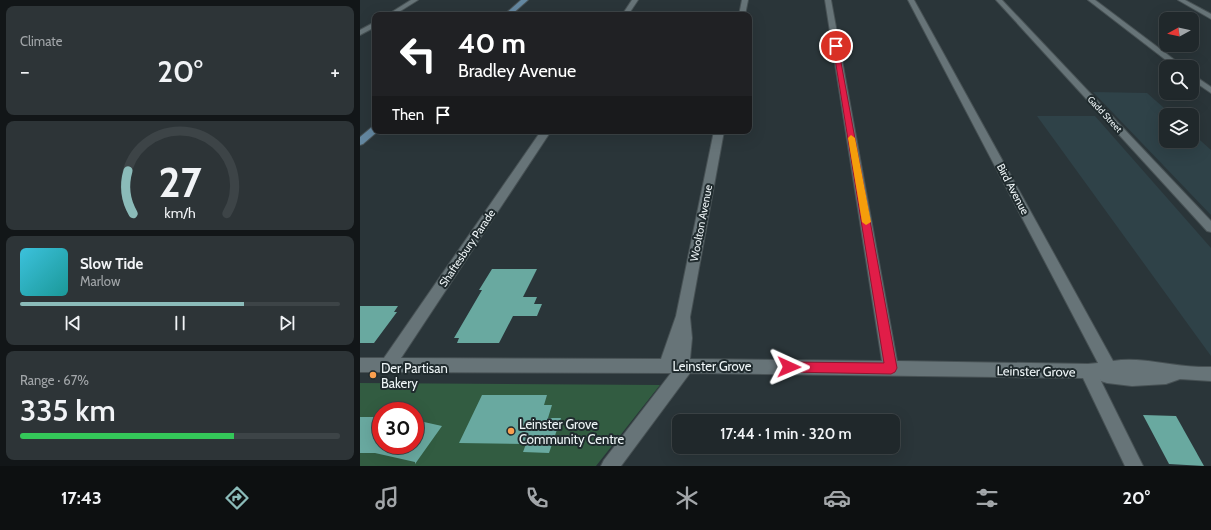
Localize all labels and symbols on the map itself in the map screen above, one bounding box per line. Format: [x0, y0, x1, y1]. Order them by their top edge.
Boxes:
north arrow [1159, 12, 1199, 52]
pin [819, 29, 853, 63]
street label: Gadd Street [1085, 94, 1125, 134]
street label: Bird Avenue [994, 161, 1032, 217]
street label: Woolton Avenue [687, 183, 715, 263]
street label: Shaftesbury Parade [436, 206, 498, 289]
position arrow [768, 346, 810, 388]
street label: Leinster Grove [672, 358, 752, 374]
place label: Der Partisan Bakery [381, 360, 448, 391]
street label: Leinster Grove [996, 362, 1076, 380]
marker: Der Partisan Bakery [368, 370, 378, 380]
speed limit sign: 30 [372, 402, 424, 454]
place label: Leinster Grove Community Centre [519, 416, 624, 447]
marker: Leinster Grove Community Centre [506, 426, 516, 436]

